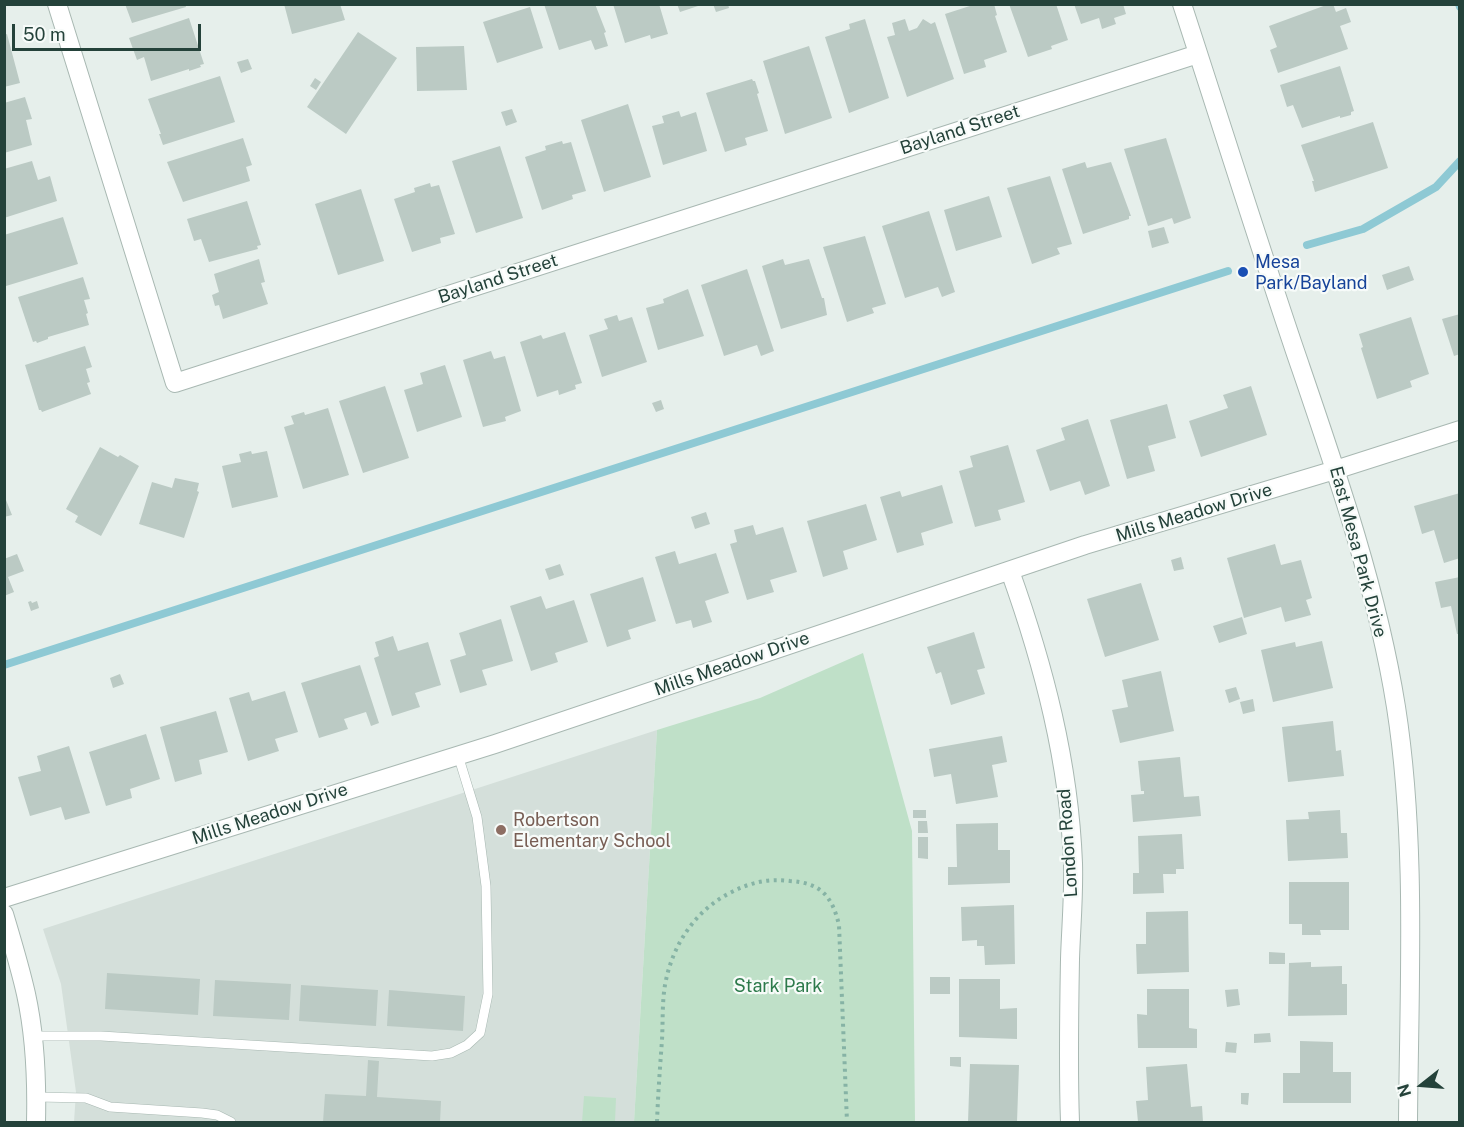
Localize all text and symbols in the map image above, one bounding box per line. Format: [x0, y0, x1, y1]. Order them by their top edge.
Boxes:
scale bar [15, 12, 204, 50]
text: 50 m [23, 24, 66, 45]
street label: Bayland Street [897, 100, 1023, 160]
street label: Bayland Street [435, 249, 561, 309]
place label: Mesa Park/Bayland [1255, 251, 1367, 294]
marker: Mesa Park/Bayland [1236, 265, 1250, 279]
street label: East Mesa Park Drive [1325, 464, 1391, 640]
street label: Mills Meadow Drive [1113, 479, 1275, 547]
street label: Mills Meadow Drive [652, 627, 812, 701]
street label: Mills Meadow Drive [189, 779, 351, 849]
street label: London Road [1053, 788, 1083, 898]
place label: Robertson Elementary School [513, 809, 671, 852]
marker: Robertson Elementary School [494, 823, 508, 837]
park label: Stark Park [734, 975, 822, 997]
north arrow [1392, 1055, 1452, 1115]
text: N [1393, 1082, 1415, 1099]

